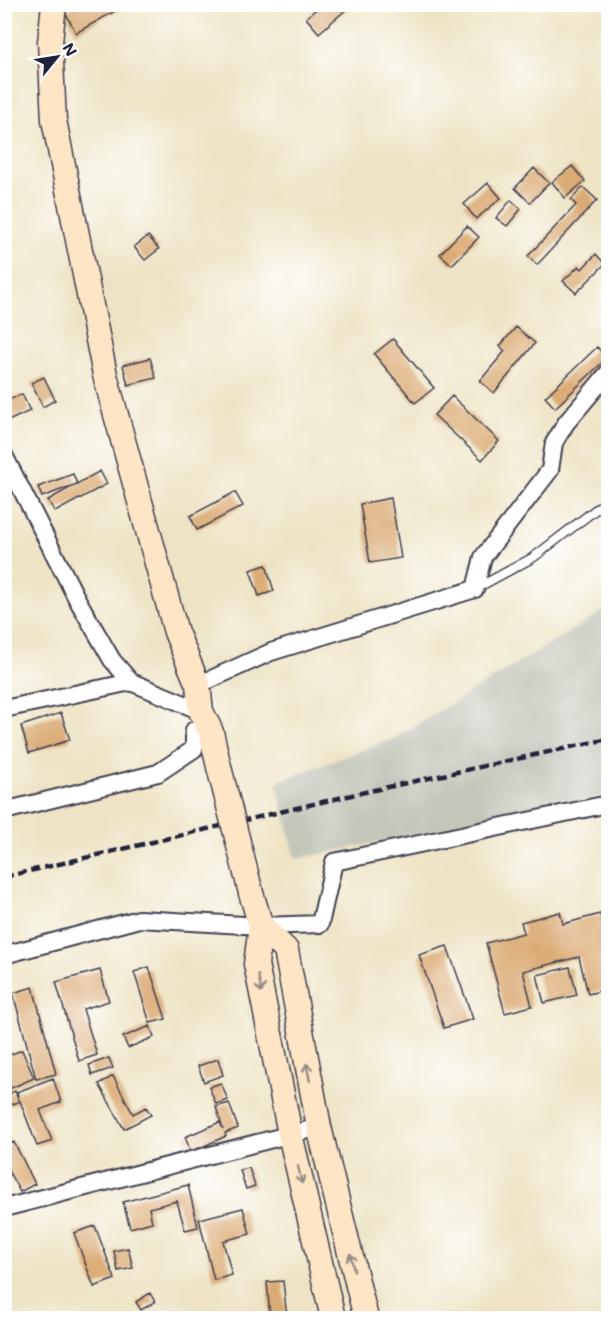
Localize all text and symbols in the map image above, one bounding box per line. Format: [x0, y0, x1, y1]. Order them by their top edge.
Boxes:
north arrow [27, 27, 87, 87]
text: N [58, 39, 83, 60]
one-way arrow [255, 974, 266, 993]
one-way arrow [303, 1062, 314, 1082]
one-way arrow [294, 1165, 306, 1184]
one-way arrow [346, 1253, 358, 1272]

